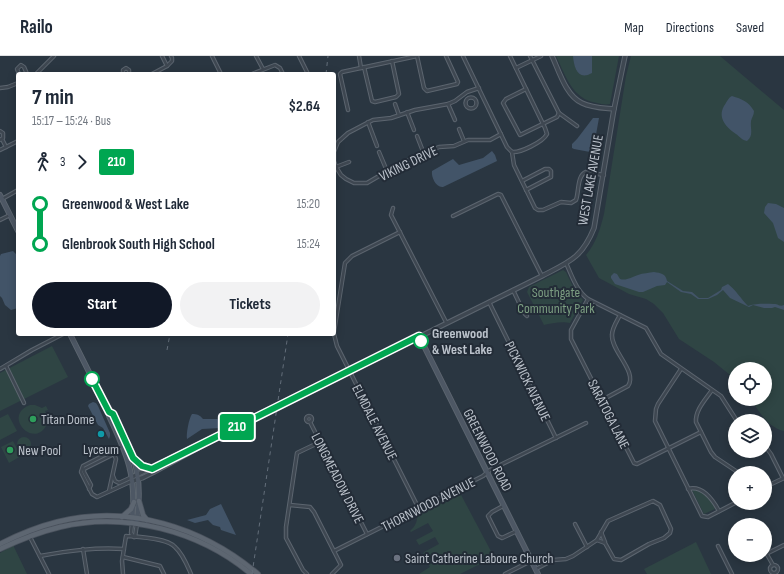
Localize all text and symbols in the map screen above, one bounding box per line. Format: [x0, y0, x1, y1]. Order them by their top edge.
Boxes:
text: Railo [20, 16, 53, 39]
text: Map [624, 19, 644, 36]
text: Directions [666, 19, 714, 36]
text: Saved [736, 19, 764, 36]
text: 7 min [32, 84, 74, 111]
text: $2.64 [288, 97, 320, 116]
text: 15:17 – 15:24 · Bus [32, 113, 111, 129]
street label: WEST LAKE AVENUE [574, 133, 607, 227]
street label: VIKING DRIVE [376, 142, 440, 185]
icon: walk [32, 151, 54, 173]
icon: forward [71, 151, 93, 173]
text: 210 [107, 153, 126, 170]
text: 3 [60, 154, 65, 170]
text: Greenwood & West Lake [62, 195, 189, 214]
text: 15:20 [297, 196, 320, 212]
text: Glenbrook South High School [62, 235, 215, 254]
text: 15:24 [297, 236, 320, 252]
button: Start [32, 282, 172, 328]
button: Tickets [180, 282, 320, 328]
park label: Southgate Community Park [517, 284, 595, 317]
place label: Greenwood & West Lake [432, 325, 492, 358]
marker: Greenwood & West Lake [413, 333, 429, 349]
street label: PICKWICK AVENUE [501, 338, 554, 424]
map controls [728, 362, 772, 562]
button: locate [728, 362, 772, 406]
unlabelled marker [84, 371, 100, 387]
street label: SARATOGA LANE [584, 377, 633, 452]
street label: ELMDALE AVENUE [348, 382, 401, 463]
street label: GREENWOOD ROAD [460, 406, 516, 494]
place label: Titan Dome [41, 411, 94, 428]
marker: Titan Dome [28, 414, 38, 424]
line badge: 210 [214, 414, 260, 440]
button: layers [728, 414, 772, 458]
text: 210 [228, 418, 246, 435]
marker: Lyceum [96, 429, 106, 439]
street label: LONGMEADOW DRIVE [307, 430, 368, 527]
place label: Lyceum [83, 441, 119, 458]
place label: New Pool [18, 442, 61, 459]
marker: New Pool [5, 445, 15, 455]
button: + [728, 466, 772, 510]
street label: THORNWOOD AVENUE [379, 473, 478, 535]
button: − [728, 518, 772, 562]
place label: Saint Catherine Laboure Church [405, 550, 554, 567]
marker: Saint Catherine Laboure Church [392, 553, 402, 563]

